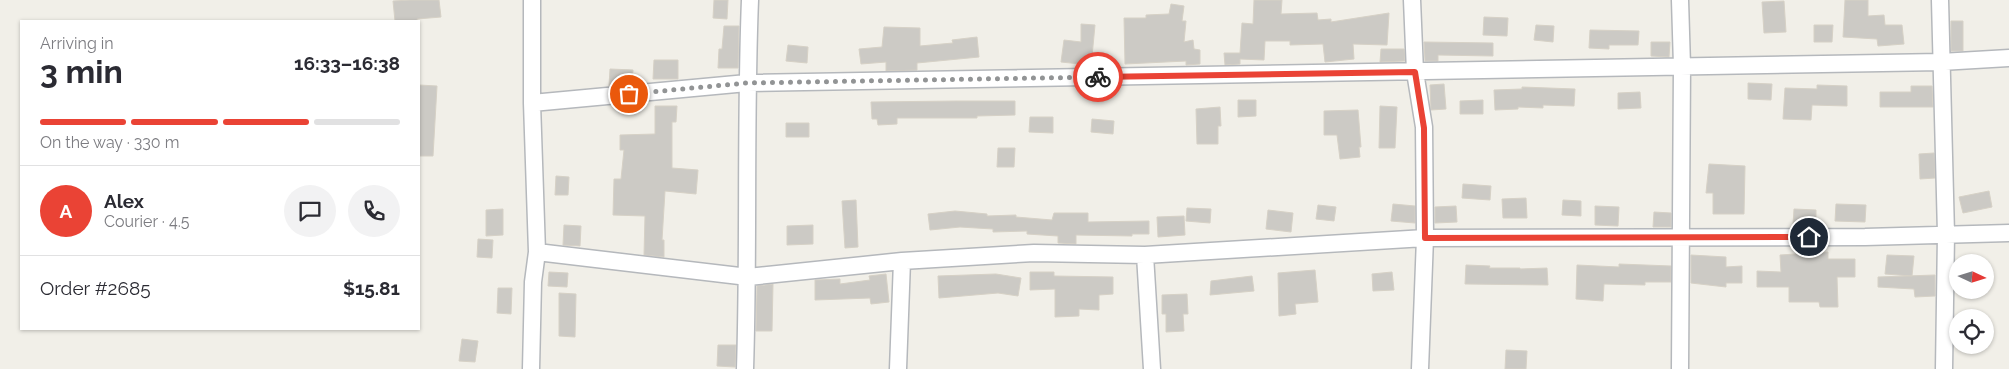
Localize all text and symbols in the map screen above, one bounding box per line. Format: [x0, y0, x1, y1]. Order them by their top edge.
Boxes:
text: Arriving in [40, 34, 114, 53]
text: 16:33–16:38 [294, 52, 400, 74]
courier [1073, 52, 1123, 102]
text: 3 min [40, 53, 123, 90]
icon: bike [1084, 63, 1112, 91]
pin [608, 73, 650, 115]
icon: bag [615, 80, 643, 108]
text: On the way · 330 m [40, 133, 179, 152]
button: chat [284, 185, 336, 237]
button: phone [348, 185, 400, 237]
text: Alex [104, 190, 144, 212]
text: A [60, 200, 72, 222]
text: Courier · 4.5 [104, 212, 189, 231]
pin [1788, 216, 1830, 258]
icon: home [1795, 223, 1823, 251]
north arrow [1949, 254, 1994, 299]
map controls [1949, 254, 1994, 354]
text: Order #2685 [40, 277, 151, 299]
text: $15.81 [343, 277, 400, 299]
button: locate [1949, 309, 1994, 354]

